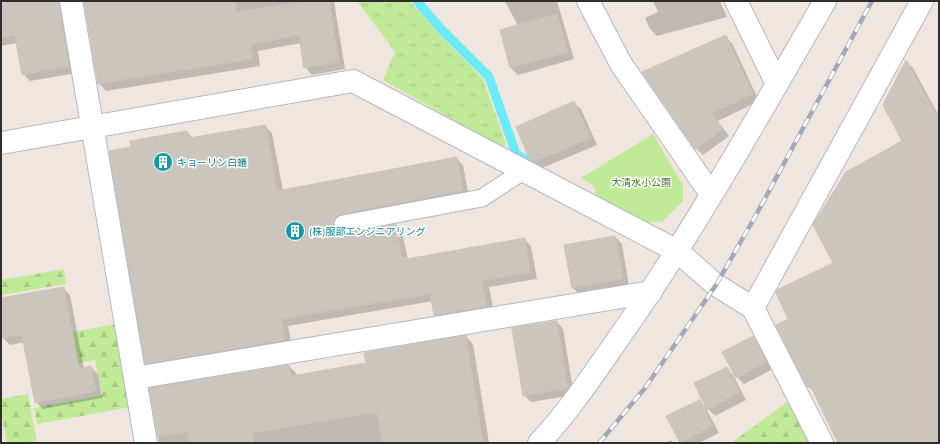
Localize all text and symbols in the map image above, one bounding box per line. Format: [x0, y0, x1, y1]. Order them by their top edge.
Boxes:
building icon: キョーリン白蟻 [152, 151, 174, 173]
place label: キョーリン白蟻 [177, 156, 247, 169]
park label: 大清水小公園 [611, 176, 671, 189]
building icon: (株)服部エンジニアリング [284, 220, 306, 242]
place label: (株)服部エンジニアリング [309, 225, 426, 238]

